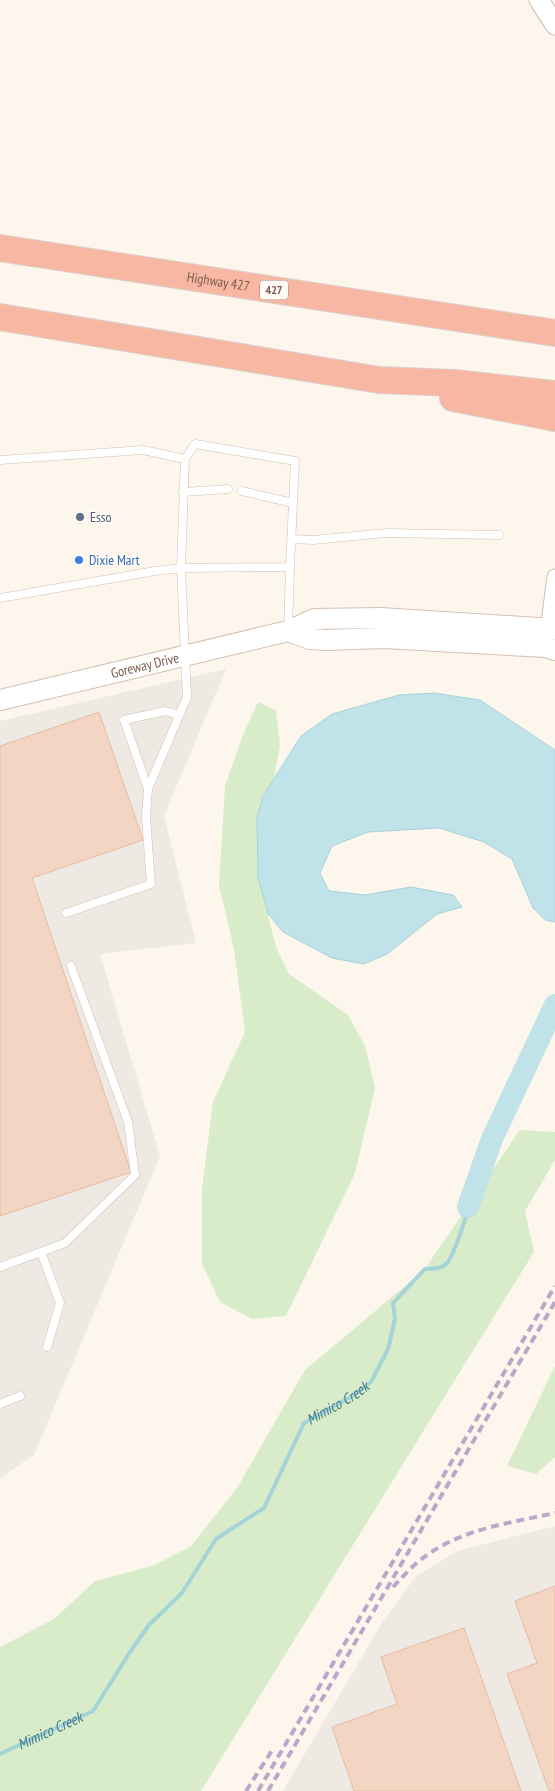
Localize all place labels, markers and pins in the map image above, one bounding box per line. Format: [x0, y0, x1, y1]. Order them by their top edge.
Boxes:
place label: Esso [90, 508, 112, 526]
marker: Esso [74, 511, 86, 523]
place label: Dixie Mart [89, 551, 140, 569]
marker: Dixie Mart [73, 554, 85, 566]

